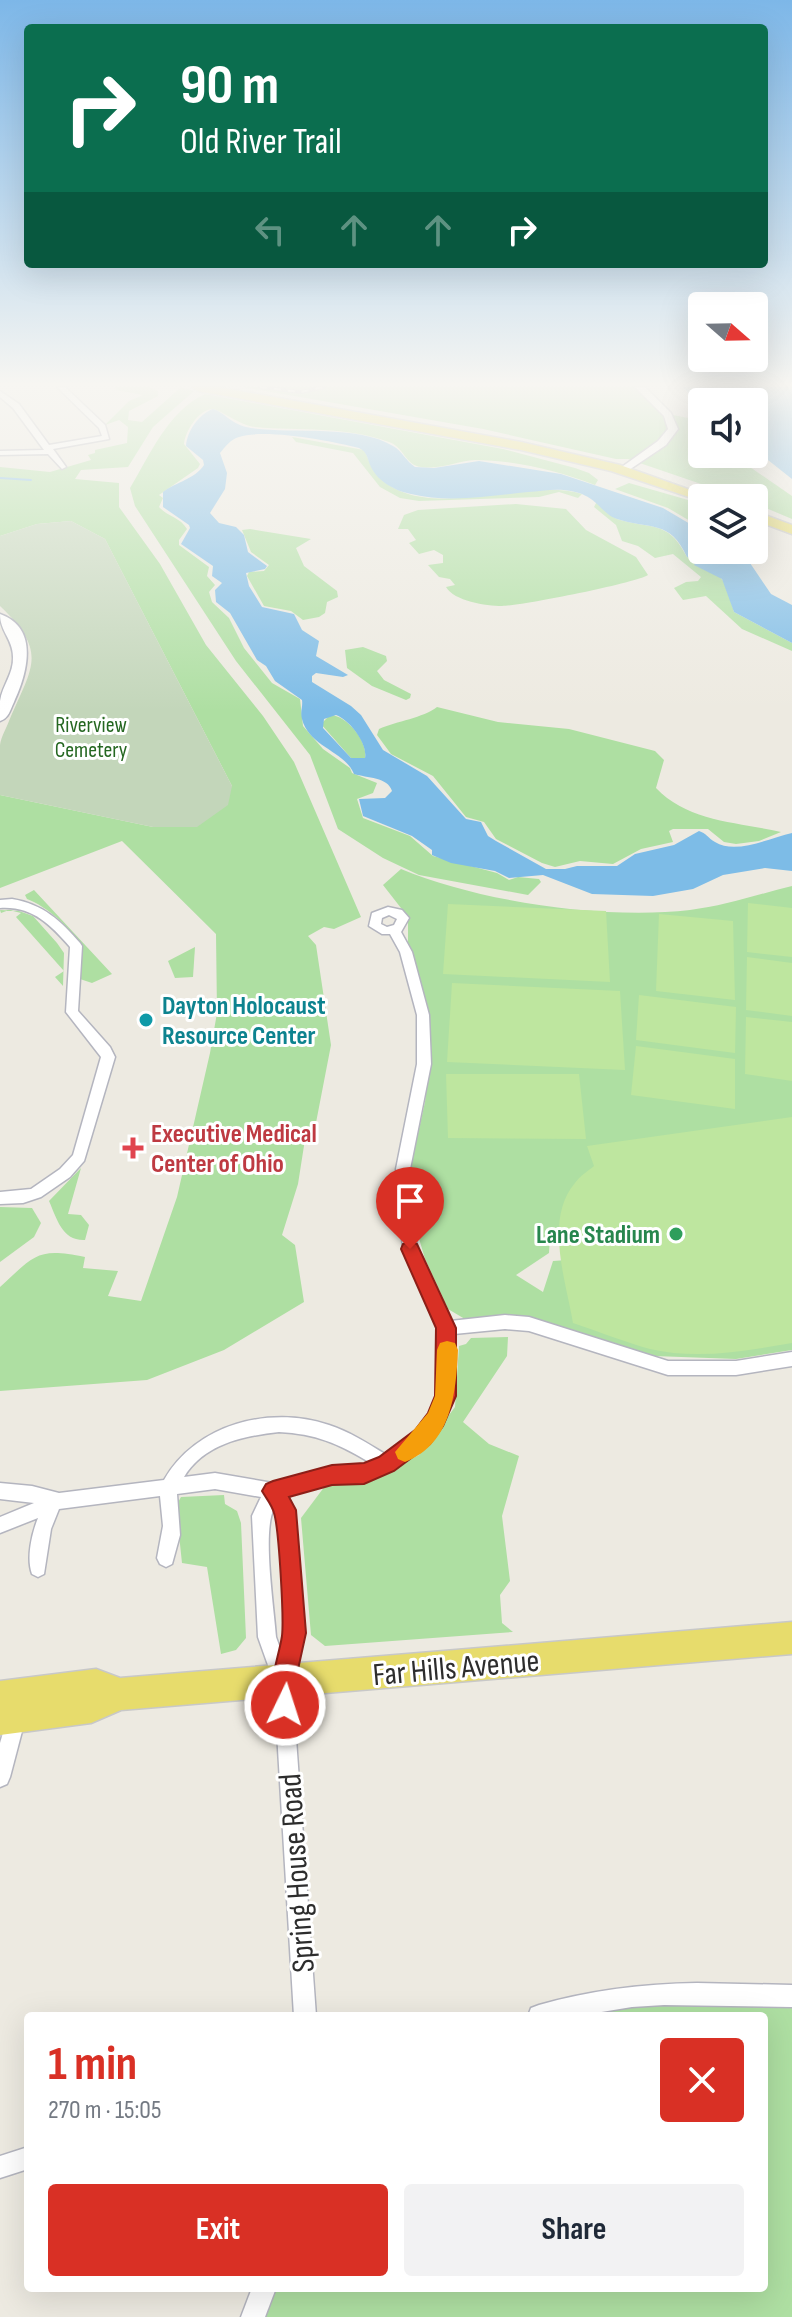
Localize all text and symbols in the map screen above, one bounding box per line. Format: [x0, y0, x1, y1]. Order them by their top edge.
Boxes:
text: 90 m [180, 53, 279, 120]
icon: right [48, 56, 152, 160]
text: Old River Trail [180, 121, 342, 164]
icon: left [248, 208, 292, 252]
icon: ahead [332, 208, 376, 252]
icon: ahead [416, 208, 460, 252]
icon: right [500, 208, 544, 252]
north arrow [688, 292, 768, 372]
map controls [688, 292, 768, 564]
button: sound [688, 388, 768, 468]
button: layers [688, 484, 768, 564]
park label: Riverview Cemetery [55, 712, 128, 764]
place label: Dayton Holocaust Resource Center [162, 991, 326, 1052]
marker: Dayton Holocaust Resource Center [137, 1011, 155, 1029]
place label: Executive Medical Center of Ohio [151, 1119, 317, 1180]
marker: Executive Medical Center of Ohio [122, 1137, 144, 1159]
pin [376, 1167, 444, 1249]
icon: arrive [388, 1179, 432, 1223]
place label: Lane Stadium [536, 1220, 660, 1251]
marker: Lane Stadium [667, 1225, 685, 1243]
street label: Far Hills Avenue [371, 1642, 541, 1695]
position arrow [243, 1663, 327, 1747]
street label: Spring House Road [271, 1772, 324, 1974]
text: 1 min [48, 2036, 137, 2093]
button: close [660, 2038, 744, 2122]
text: 270 m · 15:05 [48, 2095, 161, 2126]
button: Exit [48, 2184, 388, 2276]
button: Share [404, 2184, 744, 2276]

